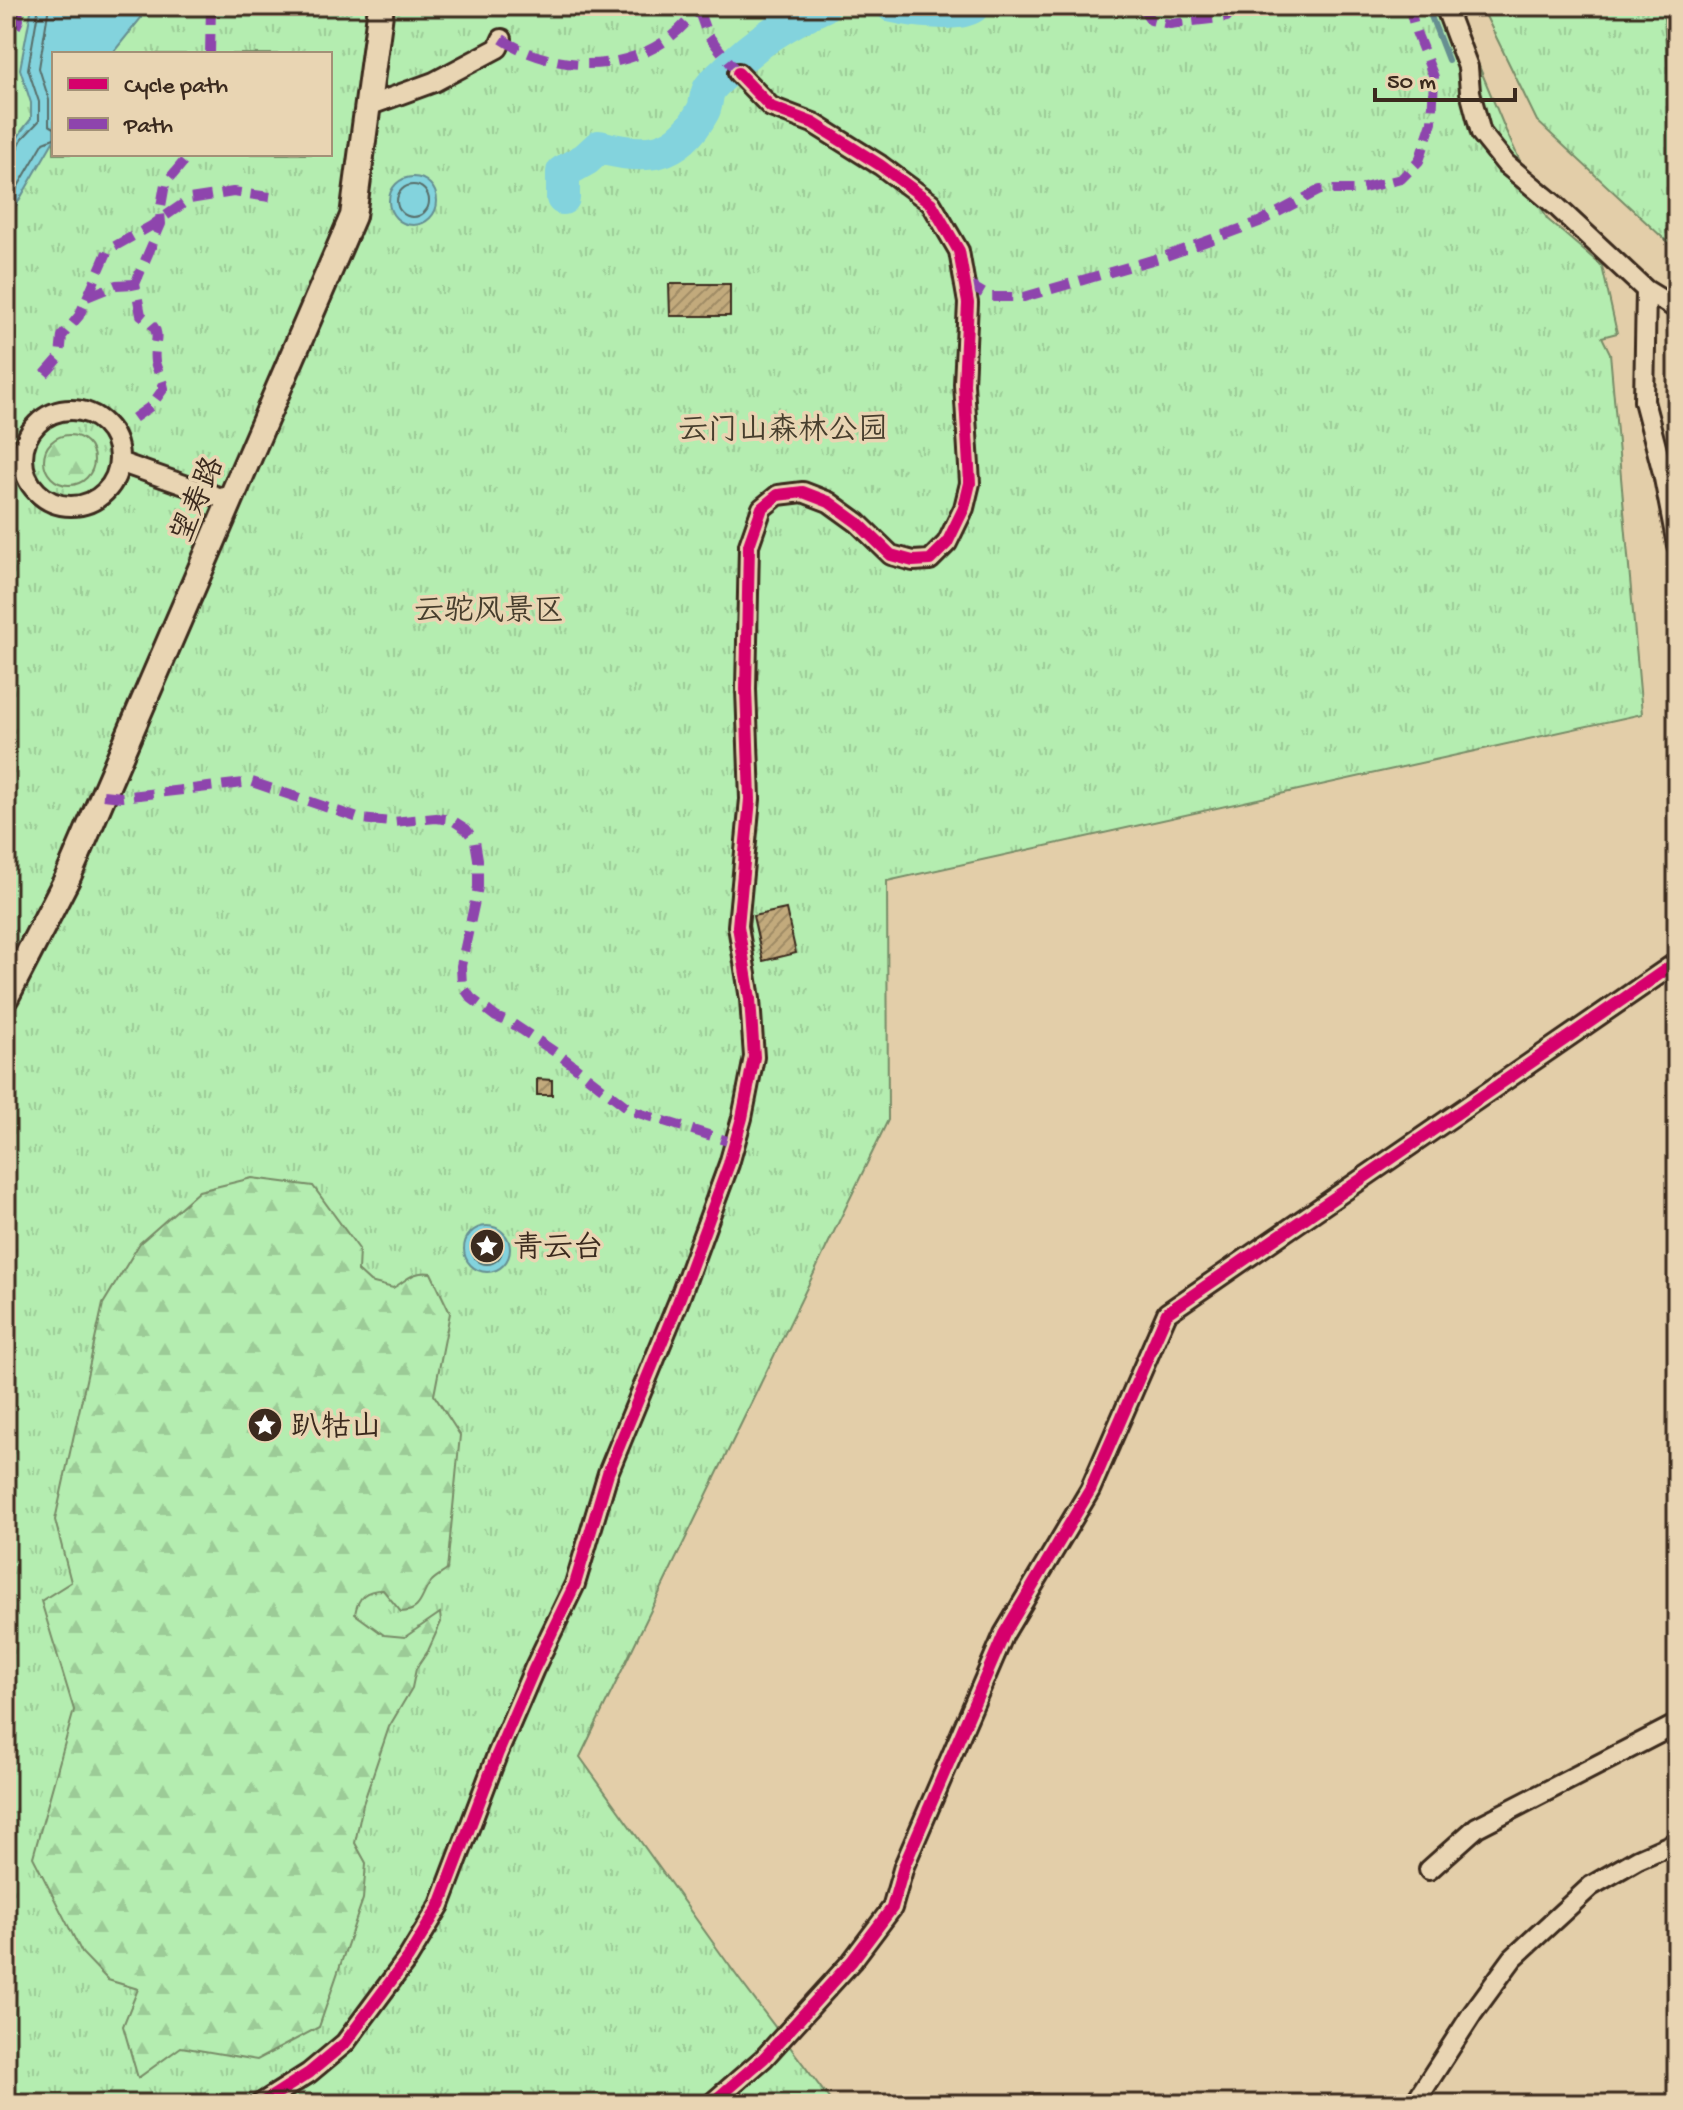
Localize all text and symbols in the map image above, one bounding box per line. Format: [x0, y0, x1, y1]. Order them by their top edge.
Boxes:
legend [52, 52, 332, 156]
scale bar [1375, 52, 1515, 102]
text: 50 m [1387, 69, 1436, 98]
text: Cycle path [124, 73, 228, 102]
text: Path [123, 113, 173, 142]
park label: 云门山森林公园 [678, 413, 888, 450]
street label: 望寿路 [165, 452, 234, 549]
park label: 云驼风景区 [414, 594, 564, 631]
place icon: 青云台 [468, 1227, 506, 1265]
place label: 青云台 [513, 1231, 603, 1268]
place icon: 趴牯山 [246, 1406, 284, 1444]
place label: 趴牯山 [291, 1411, 381, 1447]

